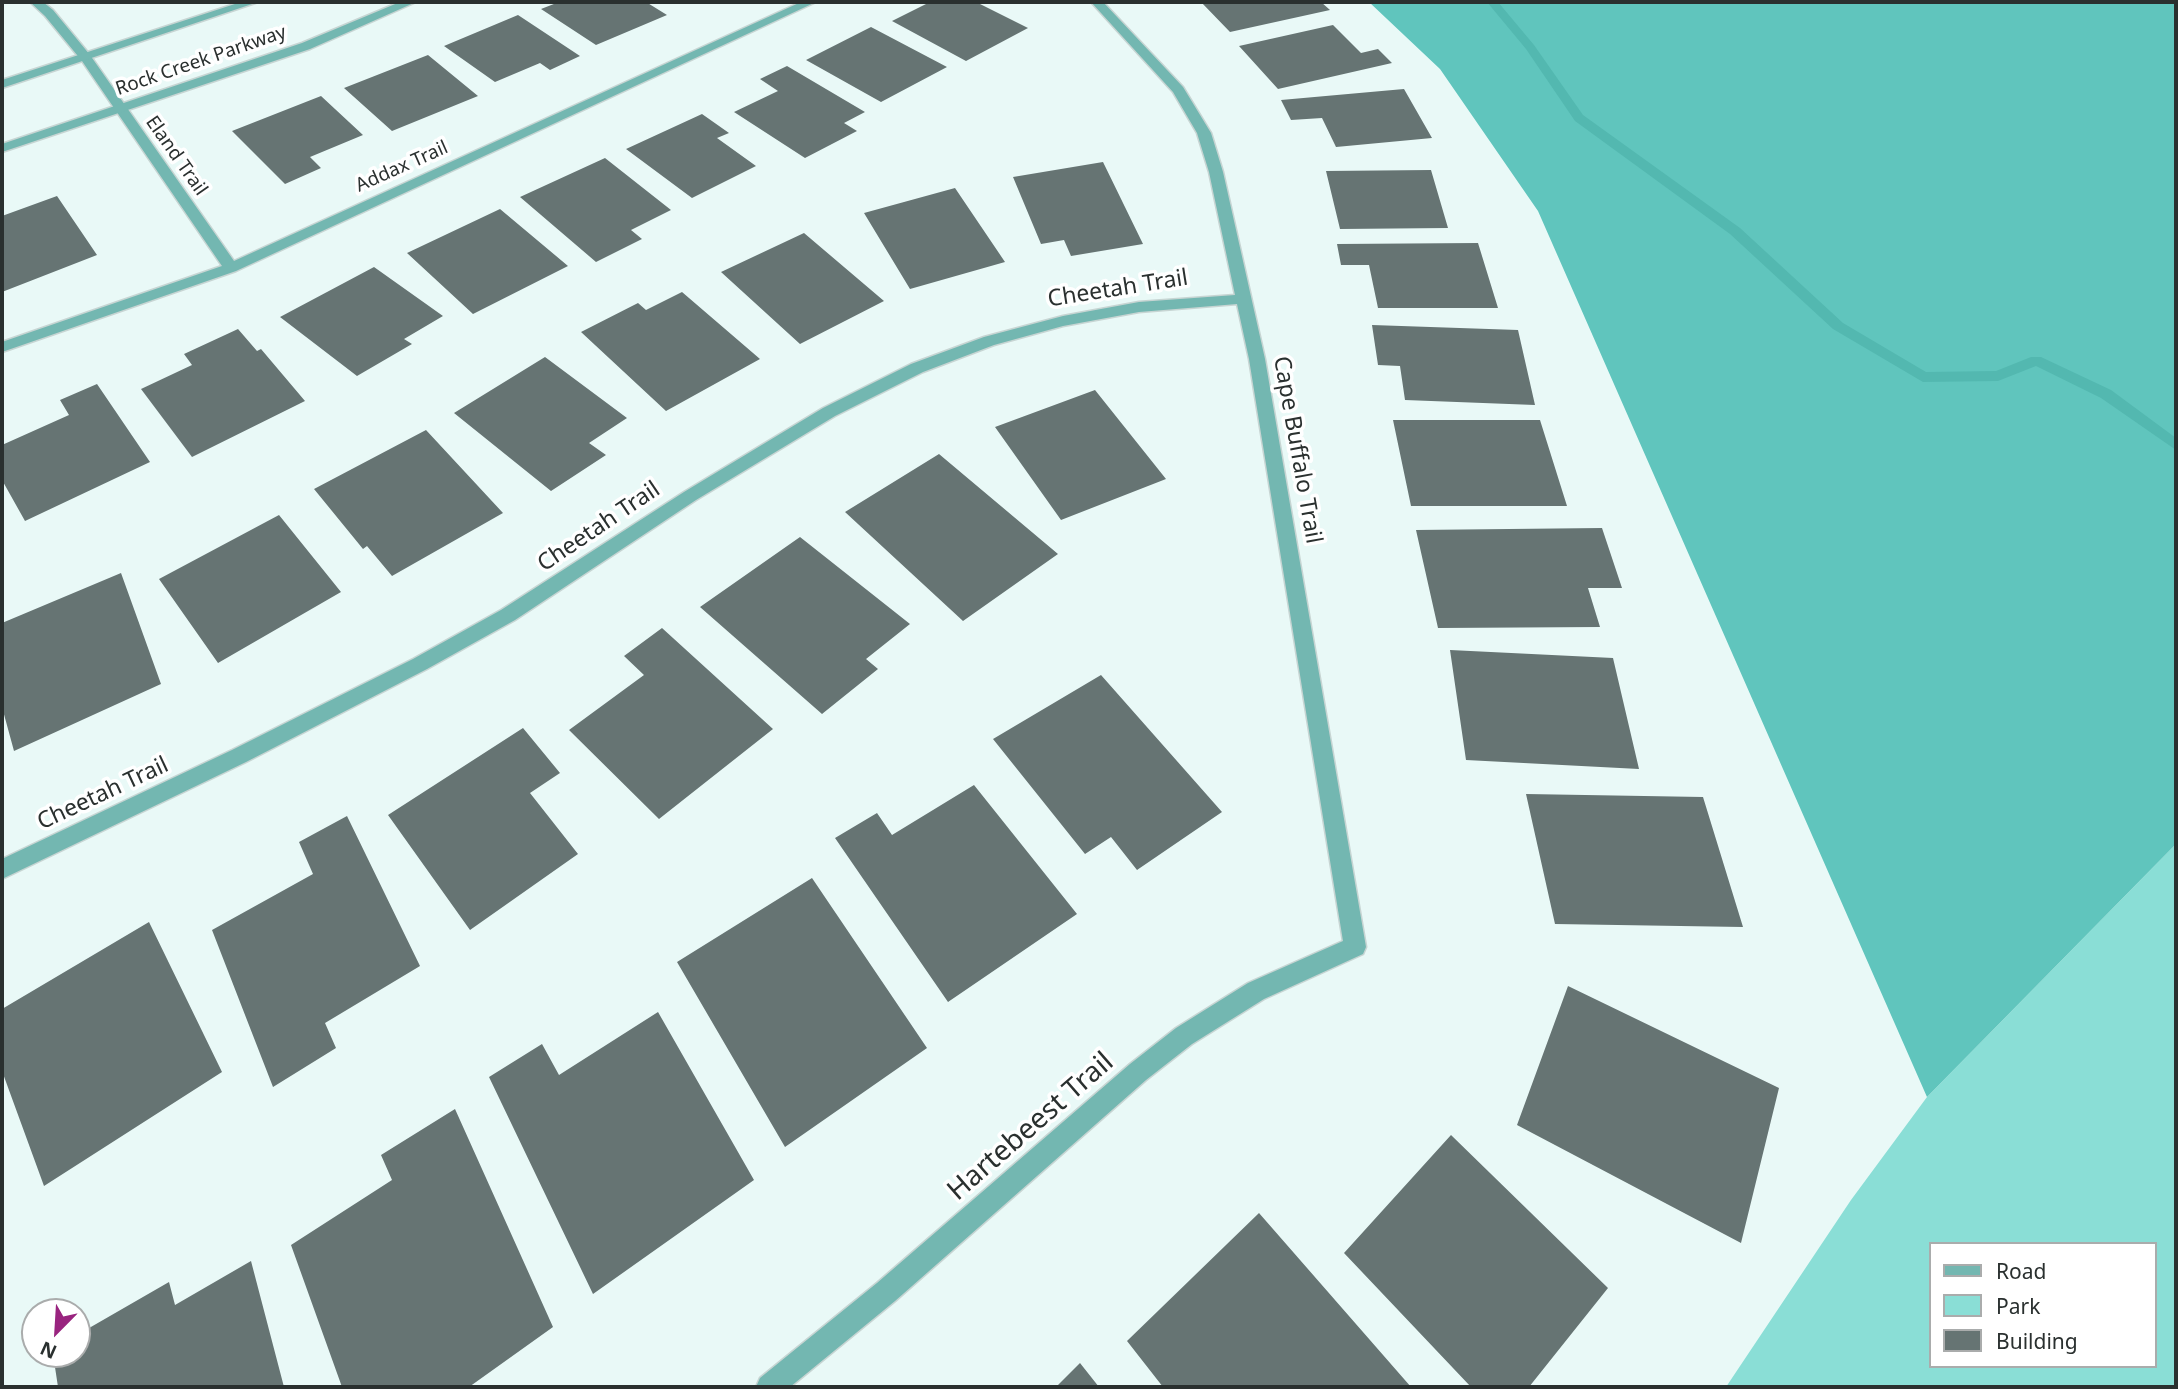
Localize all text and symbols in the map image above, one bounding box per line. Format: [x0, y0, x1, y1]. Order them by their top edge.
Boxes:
street label: Rock Creek Parkway [113, 21, 289, 101]
street label: Eland Trail [140, 112, 212, 200]
street label: Addax Trail [352, 137, 452, 197]
street label: Cheetah Trail [1046, 264, 1190, 314]
street label: Cape Buffalo Trail [1267, 354, 1327, 546]
street label: Cheetah Trail [533, 476, 665, 578]
street label: Cheetah Trail [33, 752, 173, 836]
street label: Hartebeest Trail [941, 1046, 1121, 1208]
legend [1930, 1242, 2157, 1368]
text: Road [1996, 1257, 2046, 1285]
text: Park [1996, 1292, 2040, 1320]
north arrow [21, 1298, 91, 1368]
text: Building [1996, 1327, 2078, 1355]
text: N [36, 1335, 61, 1365]

